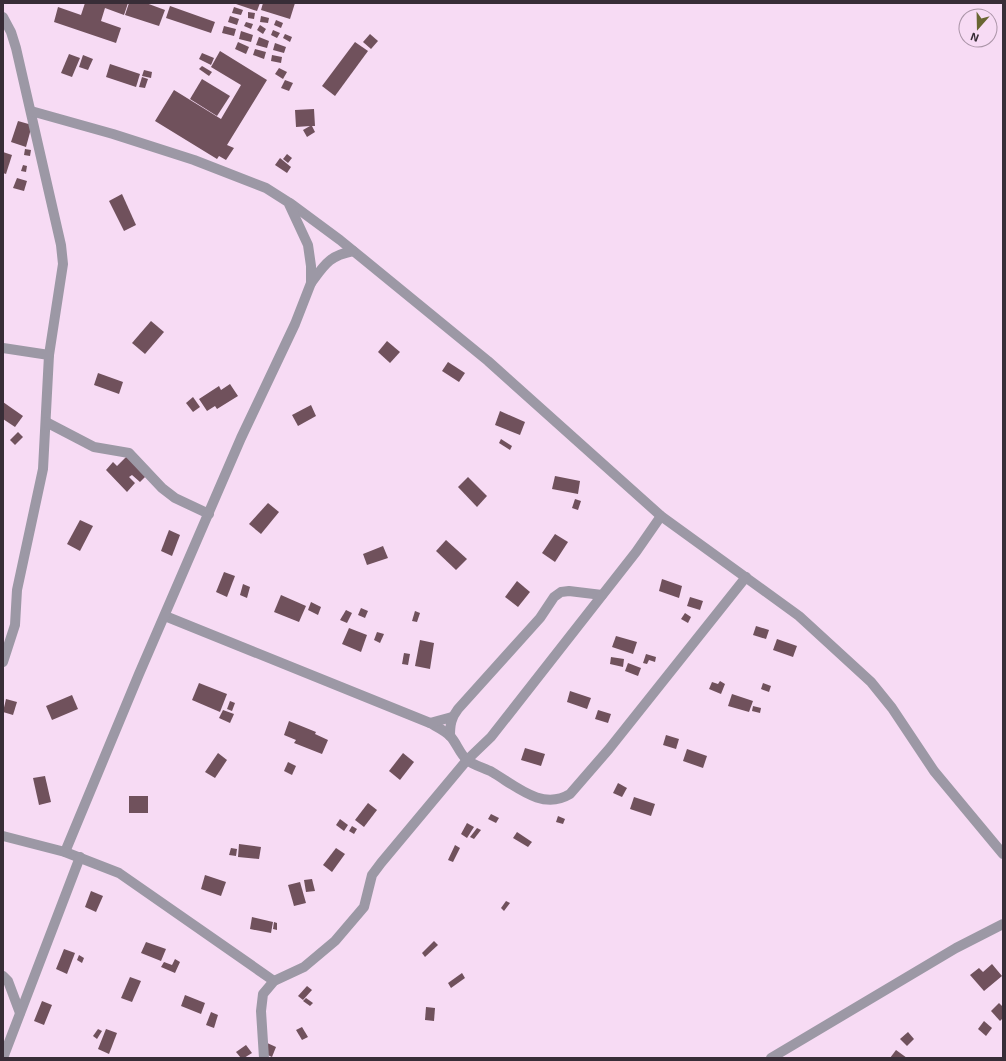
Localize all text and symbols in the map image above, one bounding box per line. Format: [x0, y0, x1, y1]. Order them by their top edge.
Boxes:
north arrow [958, 8, 998, 48]
text: N [968, 30, 980, 45]

